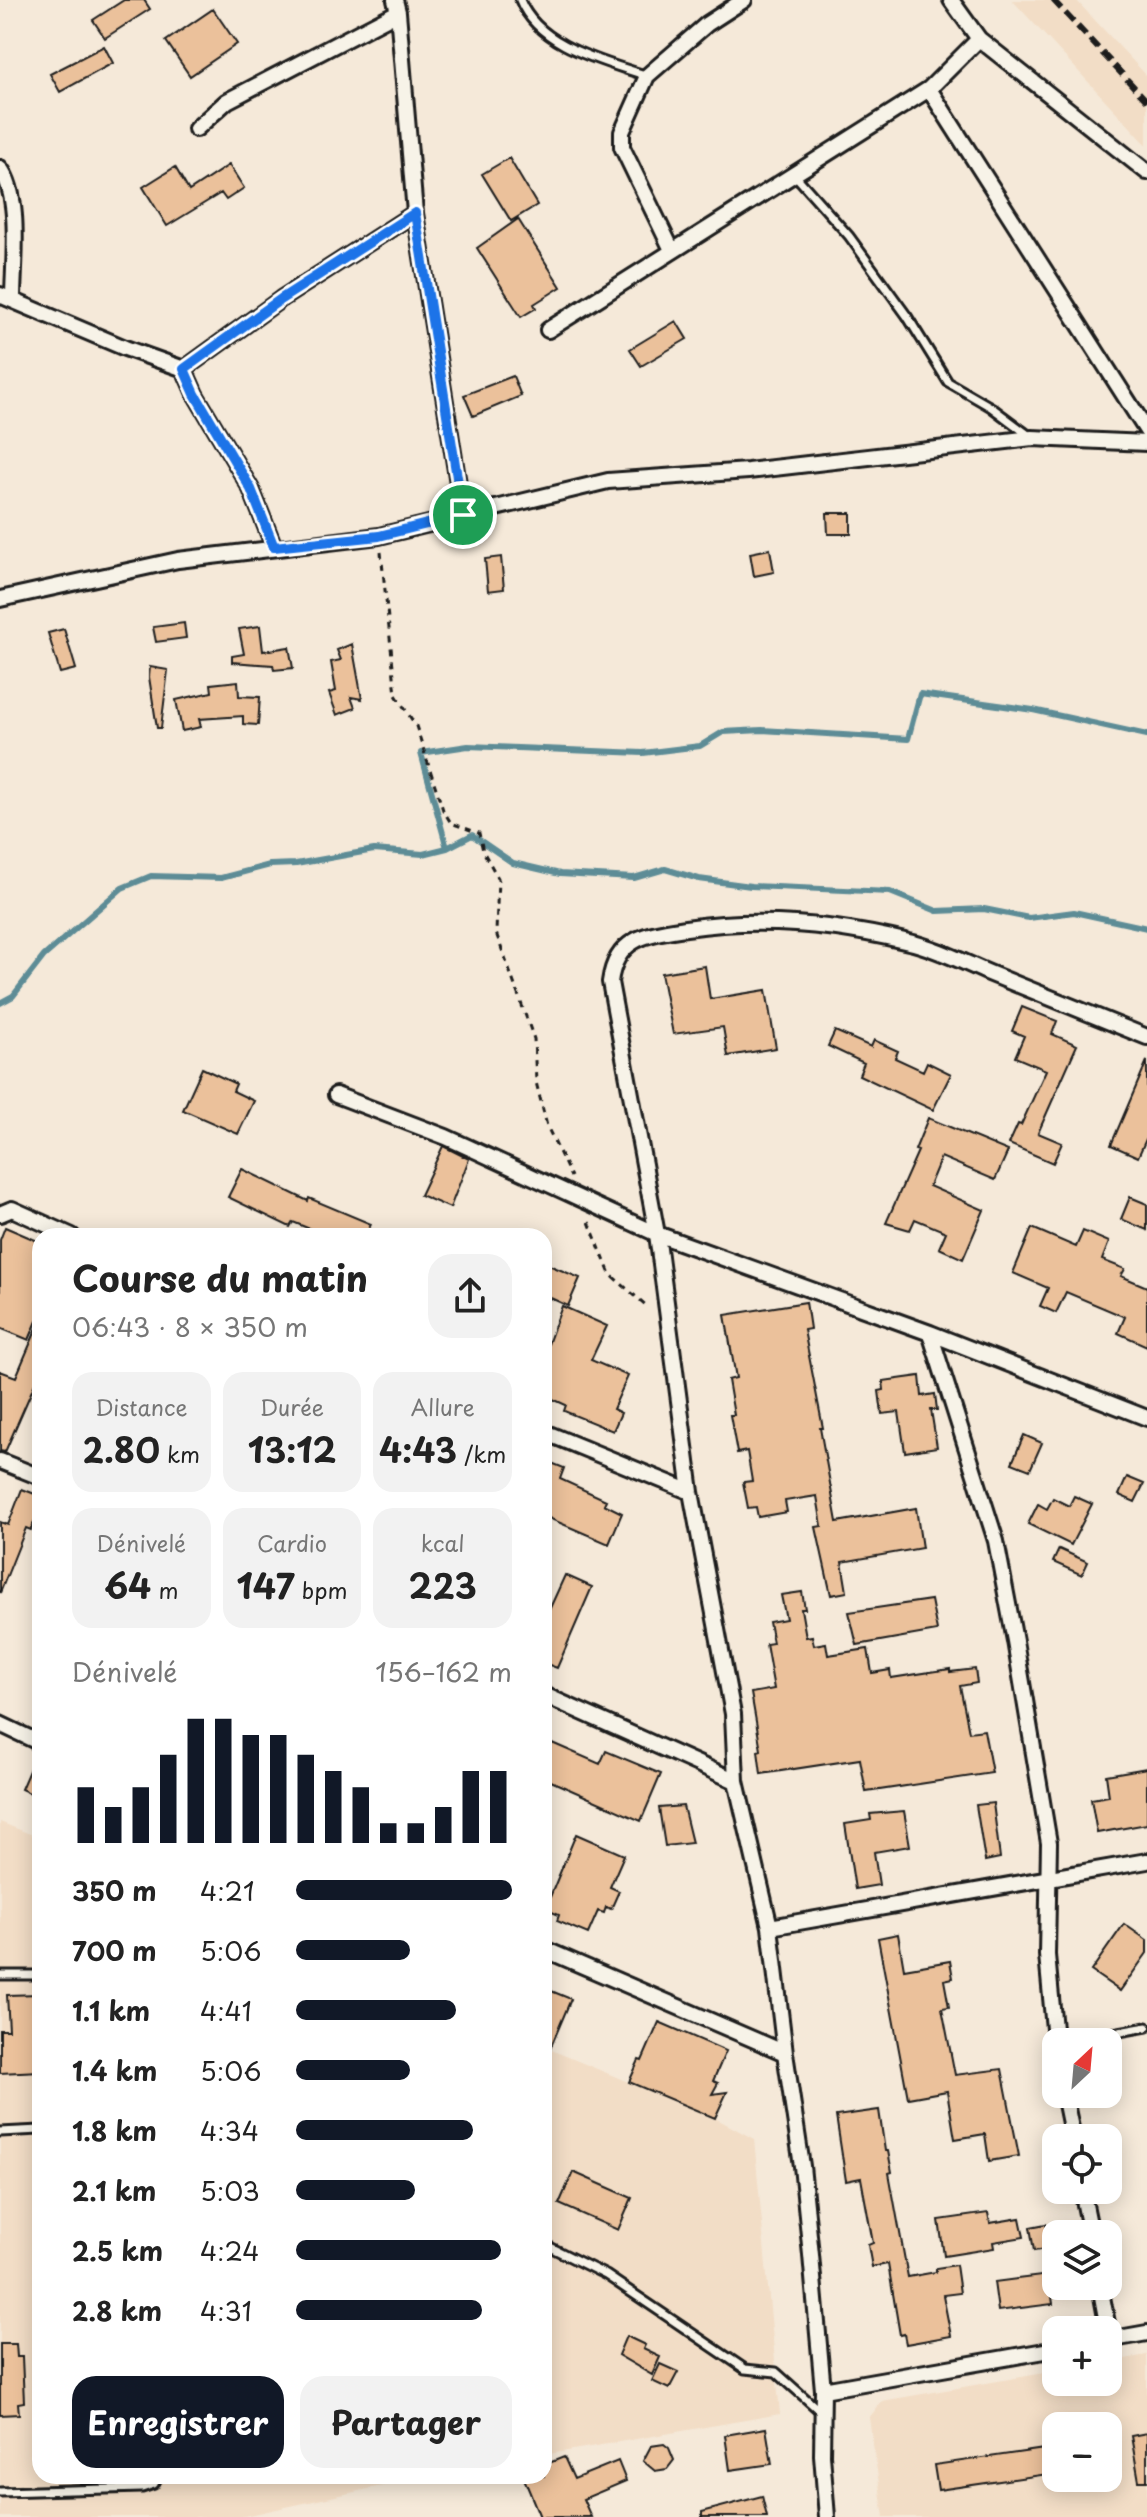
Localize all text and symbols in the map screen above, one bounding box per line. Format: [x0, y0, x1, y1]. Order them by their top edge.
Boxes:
pin [429, 481, 497, 549]
icon: arrive [441, 493, 485, 537]
text: Course du matin [72, 1250, 368, 1304]
button: share [428, 1254, 512, 1338]
text: 06:43 · 8 × 350 m [72, 1307, 308, 1346]
text: Distance [95, 1390, 187, 1423]
text: Durée [260, 1390, 324, 1423]
text: Allure [411, 1390, 475, 1423]
text: 2.80 [83, 1423, 160, 1475]
text: 13:12 [248, 1423, 336, 1475]
text: 4:43 [379, 1423, 457, 1475]
text: km [160, 1437, 200, 1470]
text: /km [457, 1437, 506, 1470]
text: Dénivelé [97, 1526, 186, 1559]
text: Cardio [257, 1526, 327, 1559]
text: kcal [421, 1526, 465, 1559]
text: 64 [104, 1559, 151, 1611]
text: 147 [237, 1559, 295, 1611]
text: 223 [409, 1559, 477, 1611]
text: m [151, 1573, 178, 1606]
text: bpm [295, 1573, 347, 1606]
text: Dénivelé [72, 1652, 177, 1691]
text: 156–162 m [375, 1652, 512, 1691]
text: 350 m [72, 1871, 156, 1910]
text: 4:21 [200, 1871, 255, 1910]
text: 700 m [72, 1931, 157, 1970]
text: 5:06 [200, 1931, 261, 1970]
text: 1.1 km [72, 1991, 150, 2030]
text: 4:41 [200, 1991, 252, 2030]
north arrow [1042, 2028, 1122, 2108]
map controls [1042, 2028, 1122, 2492]
text: 1.4 km [72, 2051, 157, 2090]
text: 5:06 [200, 2051, 261, 2090]
text: 1.8 km [72, 2111, 157, 2150]
text: 4:34 [200, 2111, 259, 2150]
button: locate [1042, 2124, 1122, 2204]
text: 2.1 km [72, 2171, 156, 2210]
text: 5:03 [200, 2171, 260, 2210]
button: layers [1042, 2220, 1122, 2300]
text: 2.5 km [72, 2231, 163, 2270]
text: 4:24 [200, 2231, 260, 2270]
text: 2.8 km [72, 2291, 162, 2330]
text: 4:31 [200, 2291, 252, 2330]
button: + [1042, 2316, 1122, 2396]
button: Enregistrer [72, 2376, 284, 2468]
button: Partager [300, 2376, 512, 2468]
button: − [1042, 2412, 1122, 2492]

